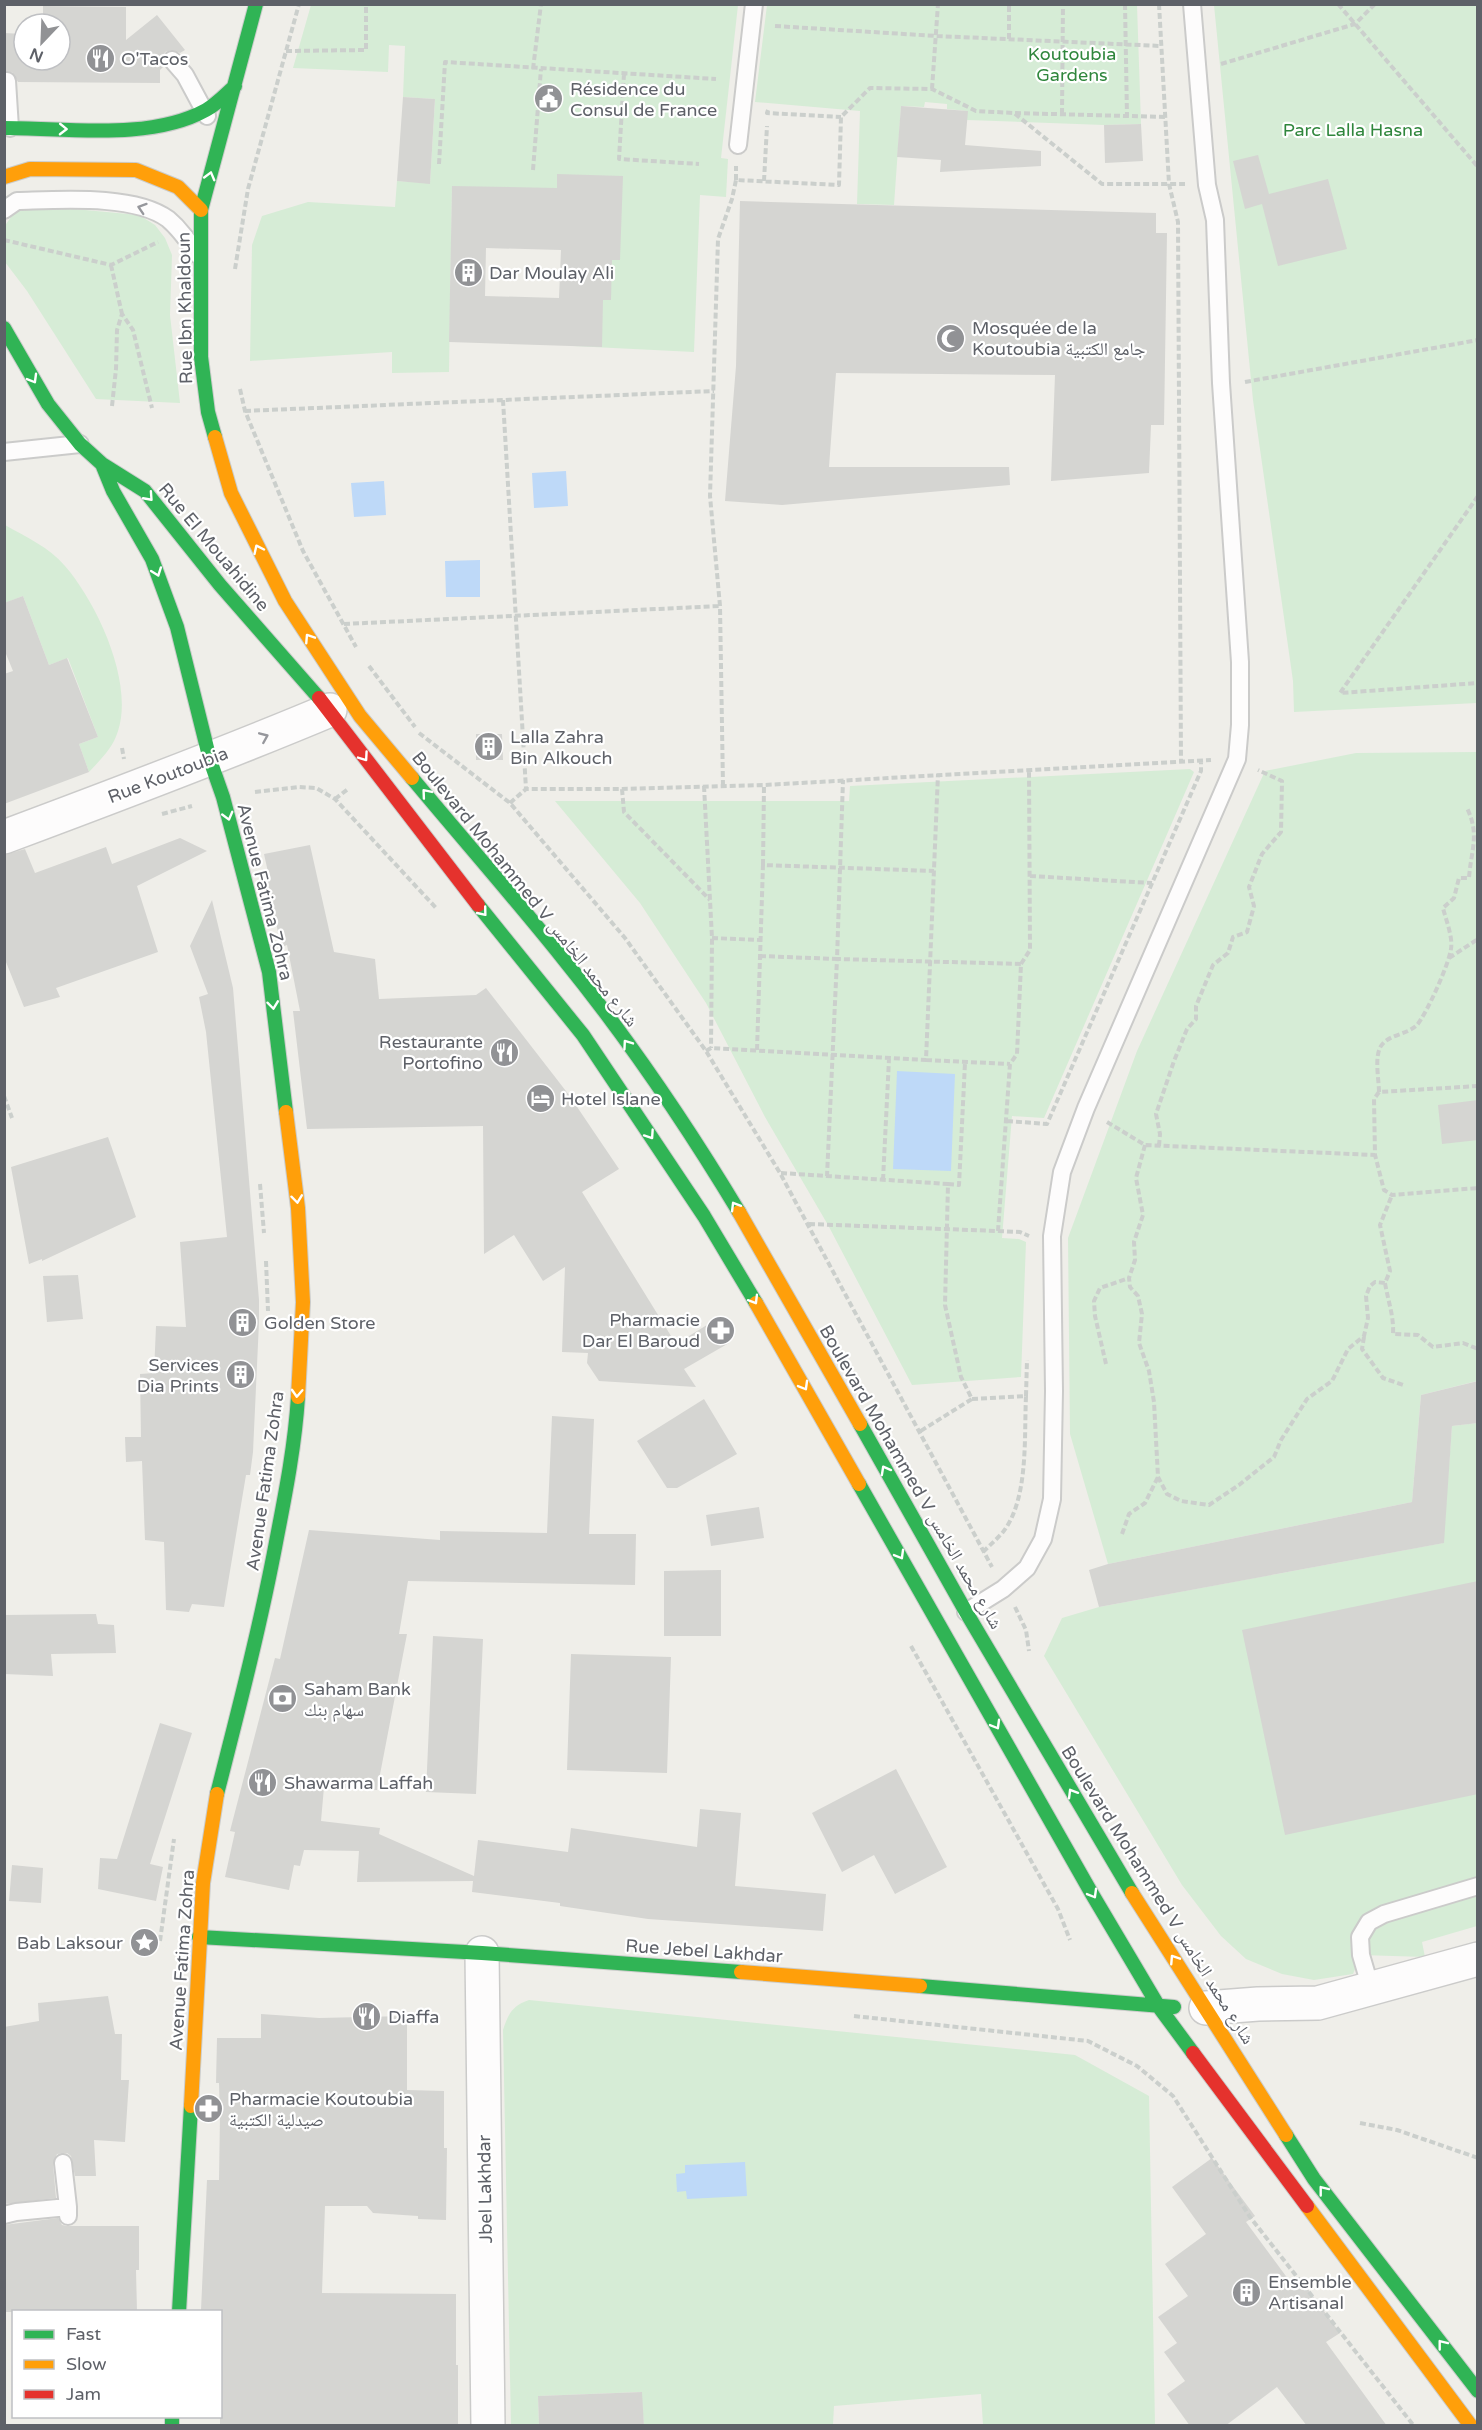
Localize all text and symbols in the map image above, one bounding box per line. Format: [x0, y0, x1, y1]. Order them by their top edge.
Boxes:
north arrow [12, 12, 72, 72]
text: N [27, 43, 46, 67]
restaurant icon: O'Tacos [84, 43, 116, 75]
park label: Koutoubia Gardens [1028, 43, 1116, 86]
place label: O'Tacos [121, 48, 188, 70]
place label: Résidence du Consul de France [570, 78, 717, 121]
public building icon: Résidence du Consul de France [533, 83, 565, 115]
park label: Parc Lalla Hasna [1283, 119, 1423, 141]
one-way arrow [58, 123, 67, 135]
one-way arrow [203, 171, 215, 182]
one-way arrow [137, 202, 147, 215]
street label: Rue Ibn Khaldoun [173, 232, 197, 384]
building icon: Dar Moulay Ali [452, 257, 484, 289]
place label: Dar Moulay Ali [489, 262, 614, 284]
place label: Mosquée de la Koutoubia جامع الكتبية [972, 317, 1145, 361]
mosque icon: Mosquée de la Koutoubia جامع الكتبية [935, 322, 967, 354]
one-way arrow [26, 373, 38, 383]
street label: Rue El Mouahidine [154, 478, 274, 616]
one-way arrow [142, 490, 153, 501]
one-way arrow [253, 545, 265, 556]
one-way arrow [149, 566, 162, 576]
one-way arrow [305, 634, 316, 645]
place label: Lalla Zahra Bin Alkouch [510, 726, 612, 769]
building icon: Lalla Zahra Bin Alkouch [473, 731, 505, 763]
one-way arrow [258, 732, 269, 744]
street label: Rue Koutoubia [105, 742, 231, 808]
street label: Boulevard Mohammed V شارع محمد الخامس [407, 747, 643, 1031]
one-way arrow [357, 751, 368, 762]
one-way arrow [422, 789, 433, 800]
street label: Avenue Fatima Zohra [232, 801, 298, 983]
one-way arrow [221, 810, 234, 820]
one-way arrow [476, 905, 487, 916]
one-way arrow [266, 1001, 279, 1010]
place label: Restaurante Portofino [379, 1031, 483, 1074]
restaurant icon: Restaurante Portofino [488, 1036, 520, 1068]
one-way arrow [623, 1039, 634, 1050]
hotel icon: Hotel Islane [524, 1083, 556, 1115]
place label: Hotel Islane [561, 1088, 661, 1110]
one-way arrow [643, 1128, 654, 1139]
one-way arrow [290, 1194, 303, 1203]
one-way arrow [731, 1202, 742, 1212]
one-way arrow [747, 1294, 758, 1304]
building icon: Golden Store [227, 1307, 259, 1339]
place label: Pharmacie Dar El Baroud [582, 1309, 700, 1352]
place label: Golden Store [264, 1312, 375, 1334]
pharmacy icon: Pharmacie Dar El Baroud [705, 1314, 737, 1346]
street label: Boulevard Mohammed V شارع محمد الخامس [815, 1321, 1007, 1633]
place label: Services Dia Prints [137, 1354, 219, 1397]
building icon: Services Dia Prints [224, 1359, 256, 1391]
one-way arrow [796, 1380, 808, 1390]
one-way arrow [291, 1389, 304, 1398]
street label: Avenue Fatima Zohra [241, 1390, 289, 1572]
one-way arrow [881, 1466, 892, 1476]
one-way arrow [893, 1549, 904, 1559]
place label: Saham Bank سهام بنك [304, 1678, 411, 1722]
bank icon: Saham Bank سهام بنك [267, 1683, 299, 1715]
one-way arrow [989, 1719, 1001, 1729]
street label: Boulevard Mohammed V شارع محمد الخامس [1057, 1742, 1259, 2048]
restaurant icon: Shawarma Laffah [247, 1767, 279, 1799]
place label: Shawarma Laffah [284, 1772, 433, 1794]
one-way arrow [1068, 1789, 1080, 1799]
street label: Avenue Fatima Zohra [165, 1869, 199, 2051]
one-way arrow [1086, 1888, 1097, 1898]
place icon: Bab Laksour [128, 1927, 160, 1959]
place label: Bab Laksour [17, 1932, 123, 1954]
street label: Rue Jebel Lakhdar [625, 1935, 783, 1967]
one-way arrow [1170, 1955, 1182, 1965]
restaurant icon: Diaffa [351, 2001, 383, 2033]
place label: Diaffa [388, 2006, 439, 2028]
place label: Pharmacie Koutoubia صيدلية الكتبية [229, 2088, 413, 2131]
pharmacy icon: Pharmacie Koutoubia صيدلية الكتبية [192, 2093, 224, 2125]
street label: Jbel Lakhdar [473, 2134, 497, 2244]
one-way arrow [1319, 2185, 1330, 2196]
place label: Ensemble Artisanal [1268, 2271, 1352, 2314]
building icon: Ensemble Artisanal [1231, 2276, 1263, 2308]
legend [12, 2310, 222, 2418]
text: Fast [66, 2323, 101, 2345]
one-way arrow [1438, 2340, 1449, 2351]
text: Slow [66, 2353, 107, 2375]
text: Jam [66, 2383, 101, 2405]

